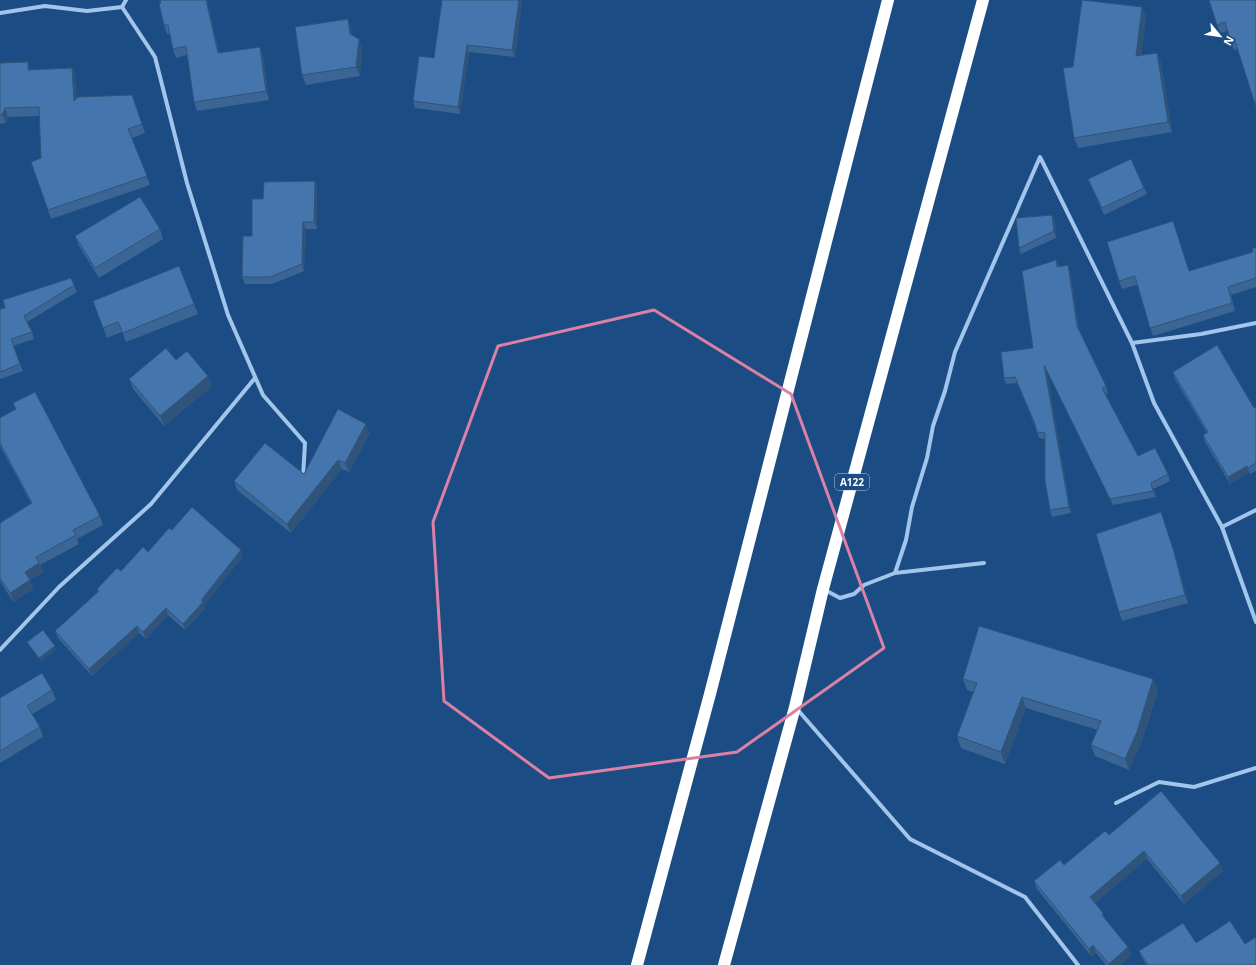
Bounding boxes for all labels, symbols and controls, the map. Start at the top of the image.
north arrow [1200,16,1240,56]
text: N [1220,34,1238,49]
road number: A122 [835,474,869,490]

